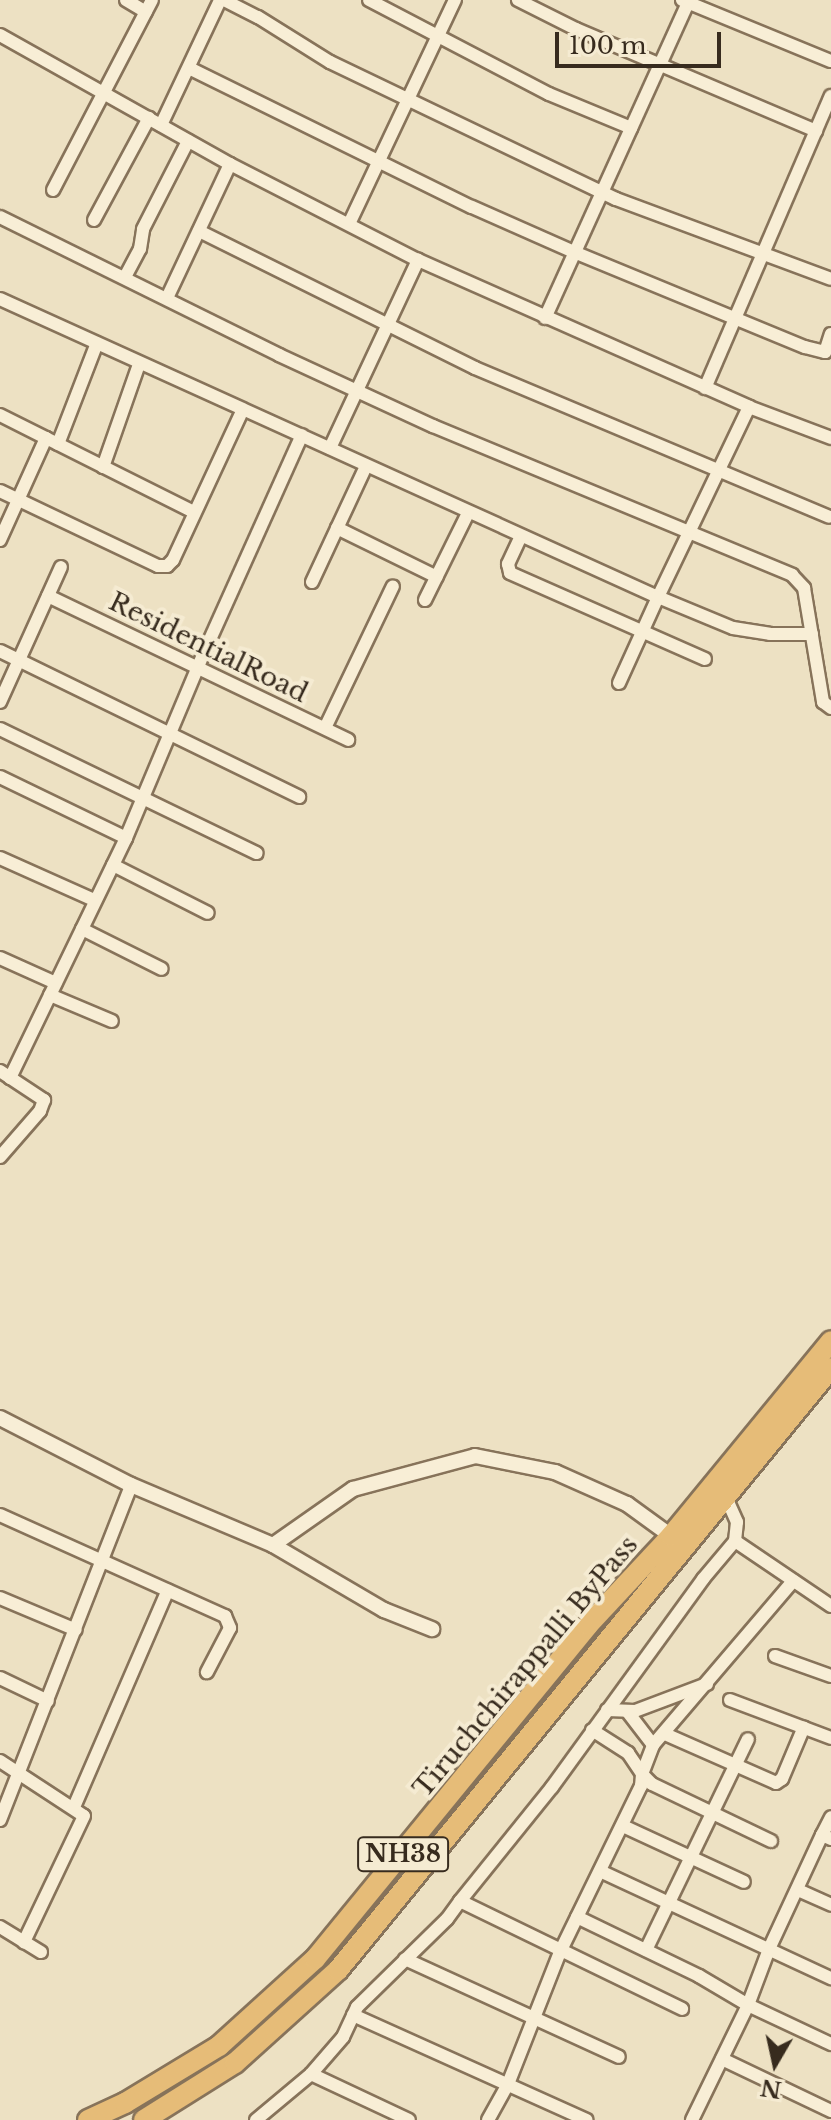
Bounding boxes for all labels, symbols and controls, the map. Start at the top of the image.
scale bar [559,16,725,66]
text: 100 m [569,31,647,60]
street label: ResidentialRoad [104,586,312,710]
street label: Tiruchchirappalli ByPass [407,1530,645,1804]
road number: NH38 [357,1834,449,1874]
north arrow [735,2024,815,2104]
text: N [759,2073,783,2103]

